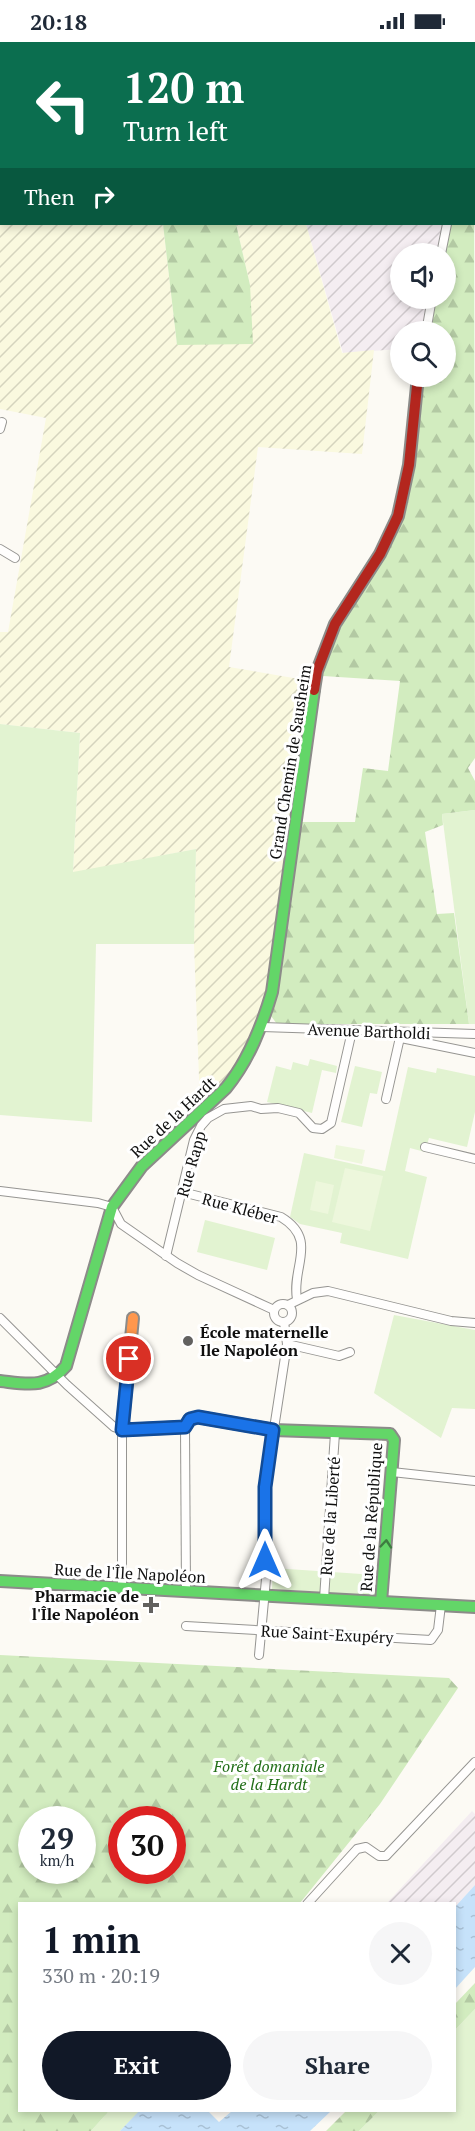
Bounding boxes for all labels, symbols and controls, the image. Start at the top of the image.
text: 20:18 [30,7,87,36]
text: 120 m [123,59,244,115]
icon: left [24,66,102,144]
text: Turn left [123,113,228,149]
icon: right [87,180,120,213]
text: Then [24,182,75,211]
map controls [390,243,456,387]
button: sound [390,243,456,309]
button: search [390,321,456,387]
street label: Grand Chemin de Sausheim [264,663,316,861]
street label: Avenue Bartholdi [307,1018,431,1044]
street label: Rue de la Hardt [125,1072,221,1162]
street label: Rue Rapp [171,1128,211,1200]
street label: Rue Kléber [200,1187,281,1229]
place label: École maternelle Ile Napoléon [200,1321,329,1361]
pin [103,1333,154,1384]
marker: École maternelle Ile Napoléon [181,1334,195,1348]
icon: arrive [112,1342,145,1375]
street label: Rue de la République [355,1442,387,1592]
street label: Rue de la Liberté [315,1456,345,1576]
position arrow [233,1528,297,1592]
one-way arrow [379,1540,392,1549]
street label: Rue de l'Île Napoléon [54,1558,207,1588]
place label: Pharmacie de l'Île Napoléon [32,1585,140,1625]
marker: Pharmacie de l'Île Napoléon [144,1598,158,1612]
street label: Rue Saint-Exupéry [260,1620,395,1649]
park label: Forêt domaniale de la Hardt [213,1755,325,1795]
speed limit sign: 30 [108,1806,186,1884]
text: 29 [40,1818,74,1858]
text: km/h [40,1850,74,1870]
text: 1 min [42,1916,140,1963]
button: close [369,1922,432,1985]
text: 330 m · 20:19 [42,1962,160,1989]
button: Exit [42,2031,231,2100]
button: Share [243,2031,432,2100]

